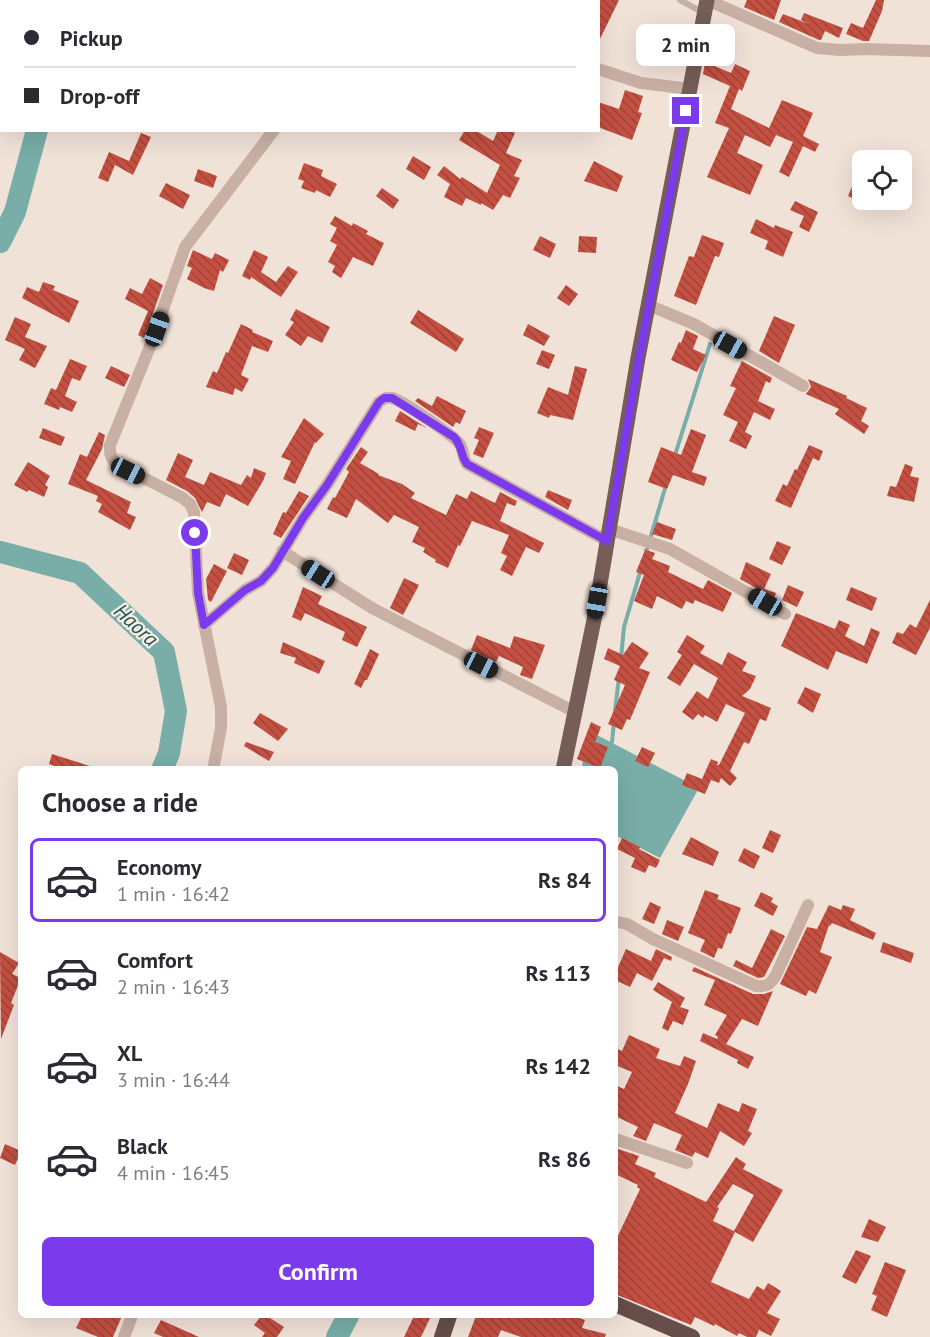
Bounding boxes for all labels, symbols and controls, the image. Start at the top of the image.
text: Pickup [60,24,123,52]
callout: 2 min [636,24,736,66]
text: 2 min [661,32,710,58]
text: Drop-off [60,82,139,110]
route end [672,97,699,124]
map controls [852,150,912,210]
button: locate [852,150,912,210]
car [142,309,172,349]
car [710,328,750,362]
car [108,455,148,487]
route start [181,519,208,546]
car [298,557,338,591]
car [585,582,609,620]
car [745,585,785,619]
water label: Haora [108,597,165,652]
car [461,649,501,681]
text: Choose a ride [42,785,198,819]
icon: car [45,853,99,907]
text: Economy [117,853,201,881]
text: Rs 84 [538,866,591,894]
text: 1 min · 16:42 [117,881,230,907]
icon: car [45,946,99,1000]
text: Comfort [117,946,193,974]
text: Rs 113 [525,959,591,987]
text: 2 min · 16:43 [117,974,230,1000]
icon: car [45,1039,99,1093]
text: XL [117,1039,142,1067]
text: Rs 142 [525,1052,591,1080]
text: 3 min · 16:44 [117,1067,230,1093]
icon: car [45,1132,99,1186]
text: Black [117,1132,168,1160]
text: Rs 86 [538,1145,591,1173]
text: 4 min · 16:45 [117,1160,230,1186]
button: Confirm [42,1237,594,1306]

